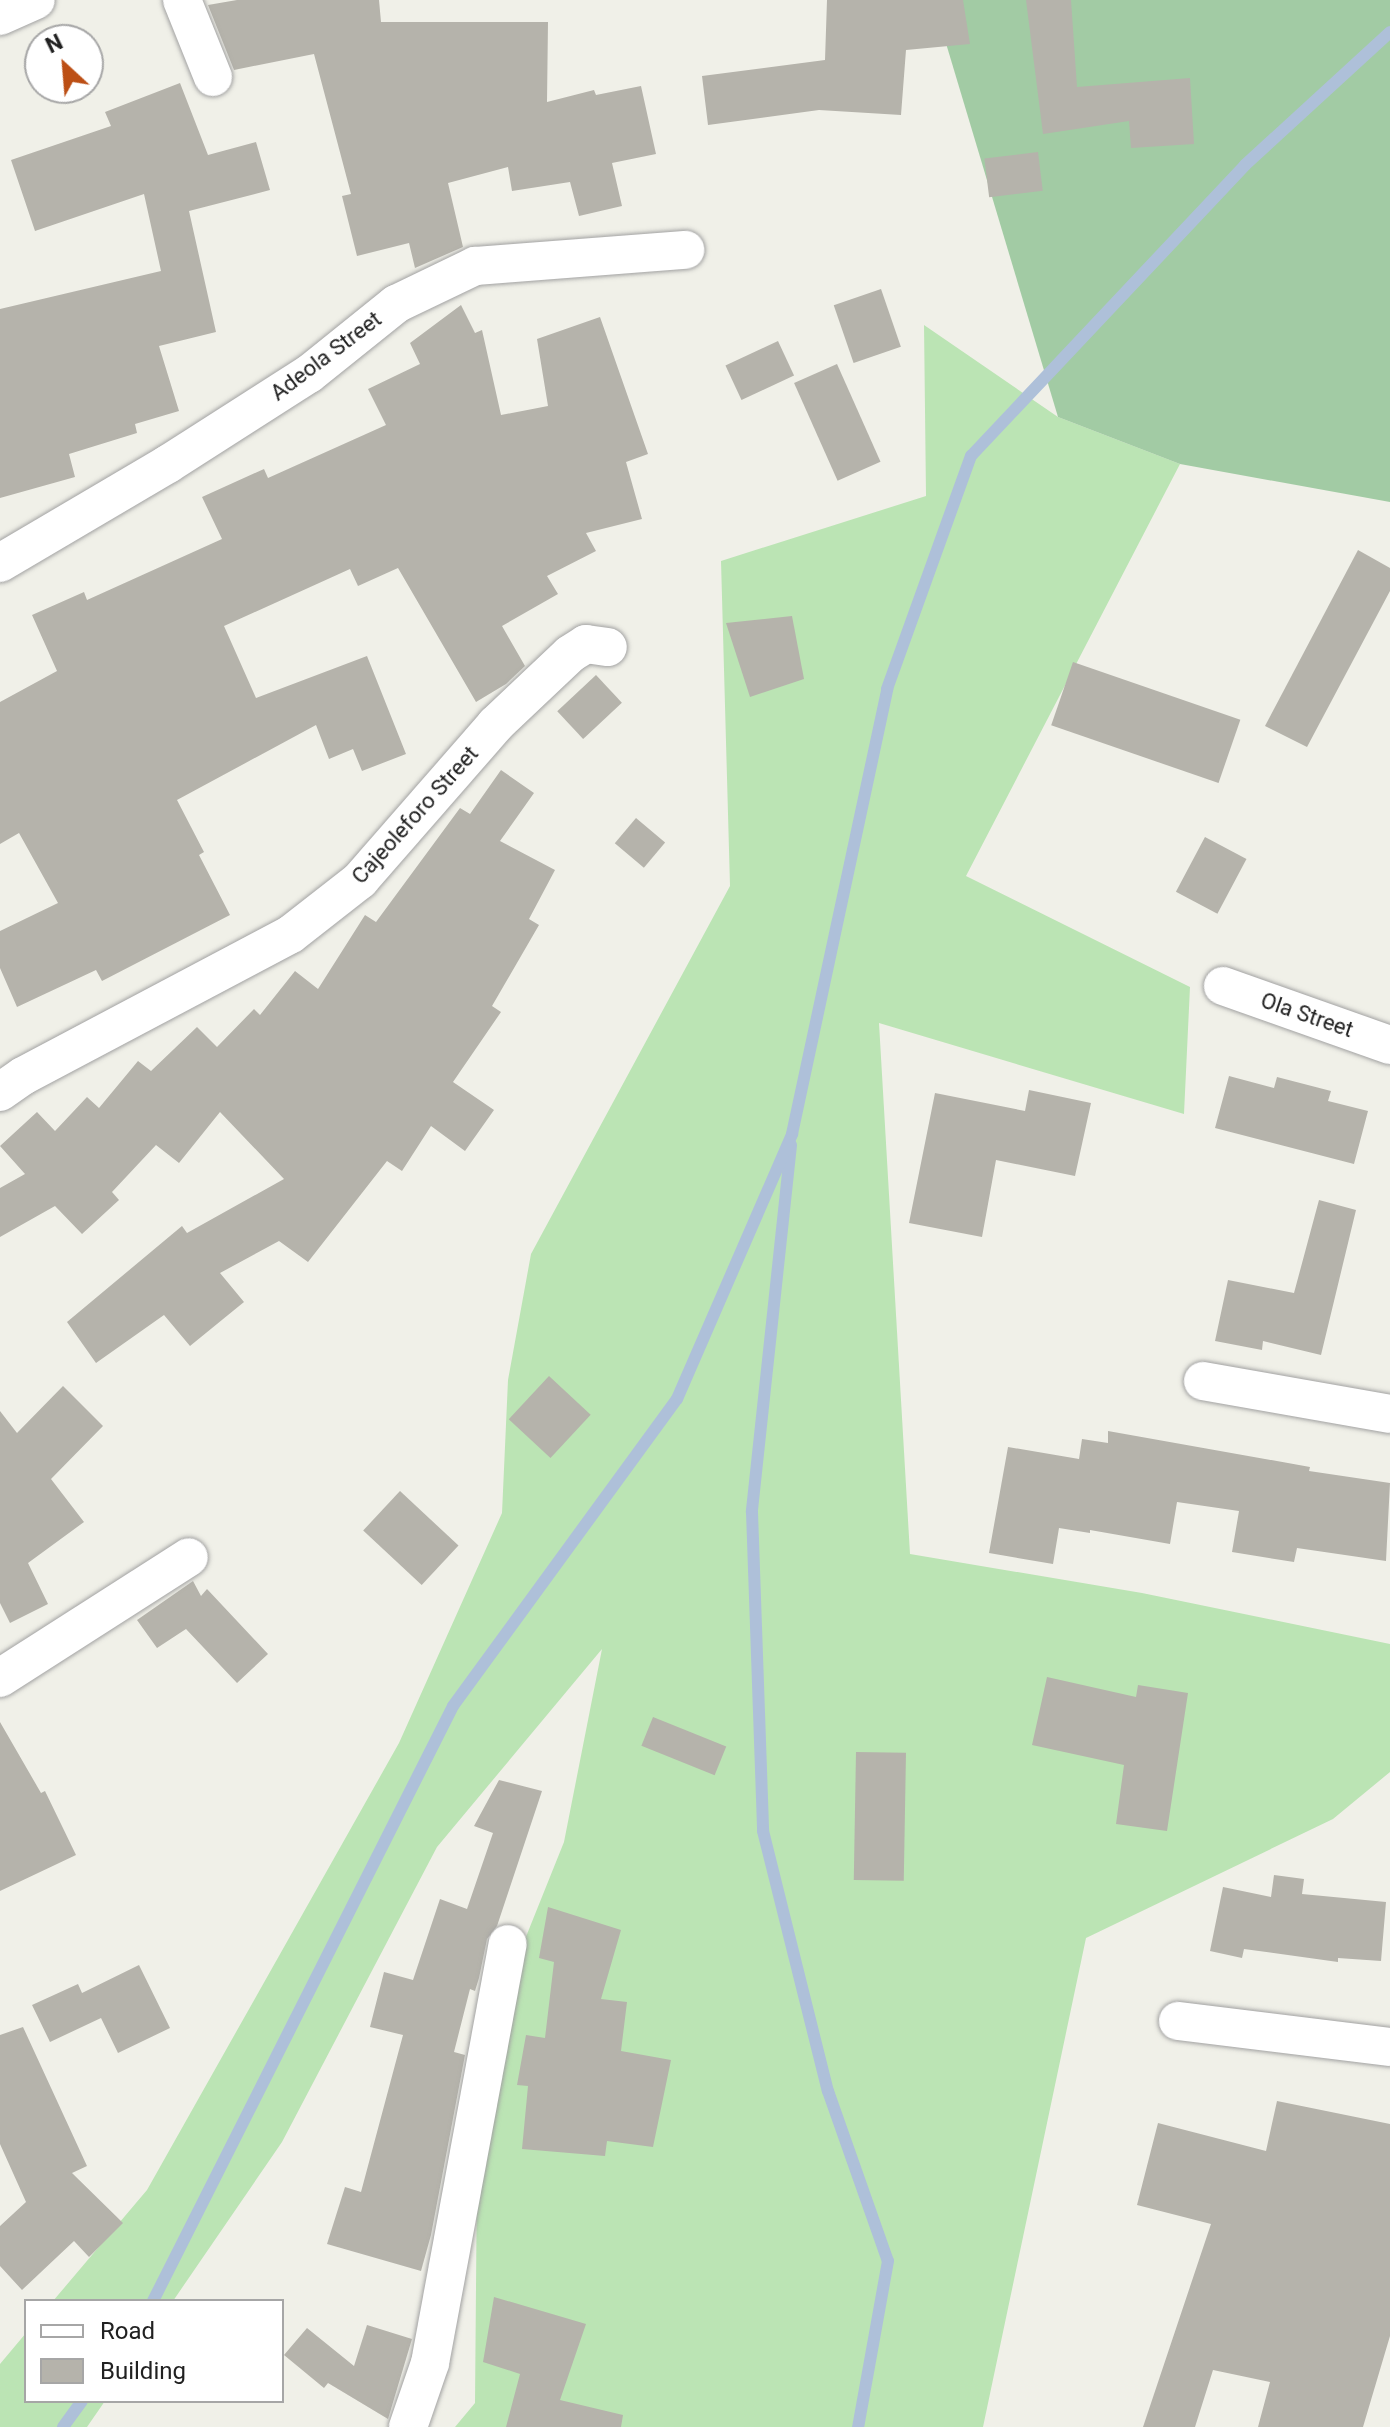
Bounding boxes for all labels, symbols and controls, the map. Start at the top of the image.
north arrow [24,24,104,104]
text: N [42,29,67,58]
street label: Adeola Street [265,306,387,406]
street label: Cajeoleforo Street [346,741,484,889]
street label: Ola Street [1257,987,1357,1043]
legend [24,2299,284,2403]
text: Road [100,2317,155,2345]
text: Building [100,2357,186,2385]

